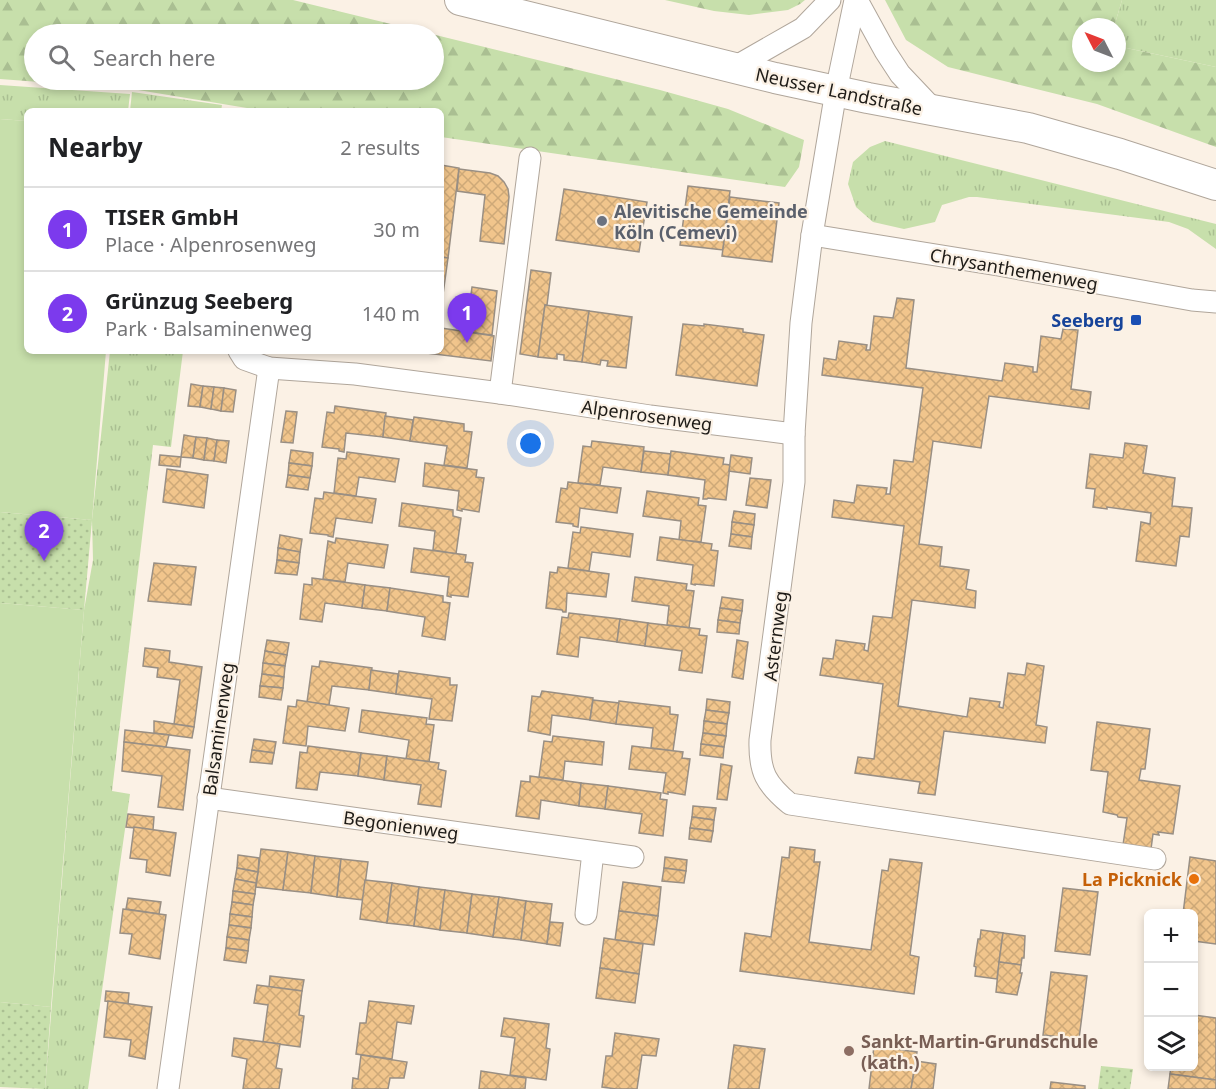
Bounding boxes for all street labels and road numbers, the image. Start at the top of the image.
street label: Neusser Landstraße [753,62,925,120]
street label: Chrysanthemenweg [928,242,1100,296]
street label: Alpenrosenweg [580,394,714,436]
street label: Asternweg [758,590,792,682]
street label: Balsaminenweg [197,661,239,797]
street label: Begonienweg [342,805,460,845]

